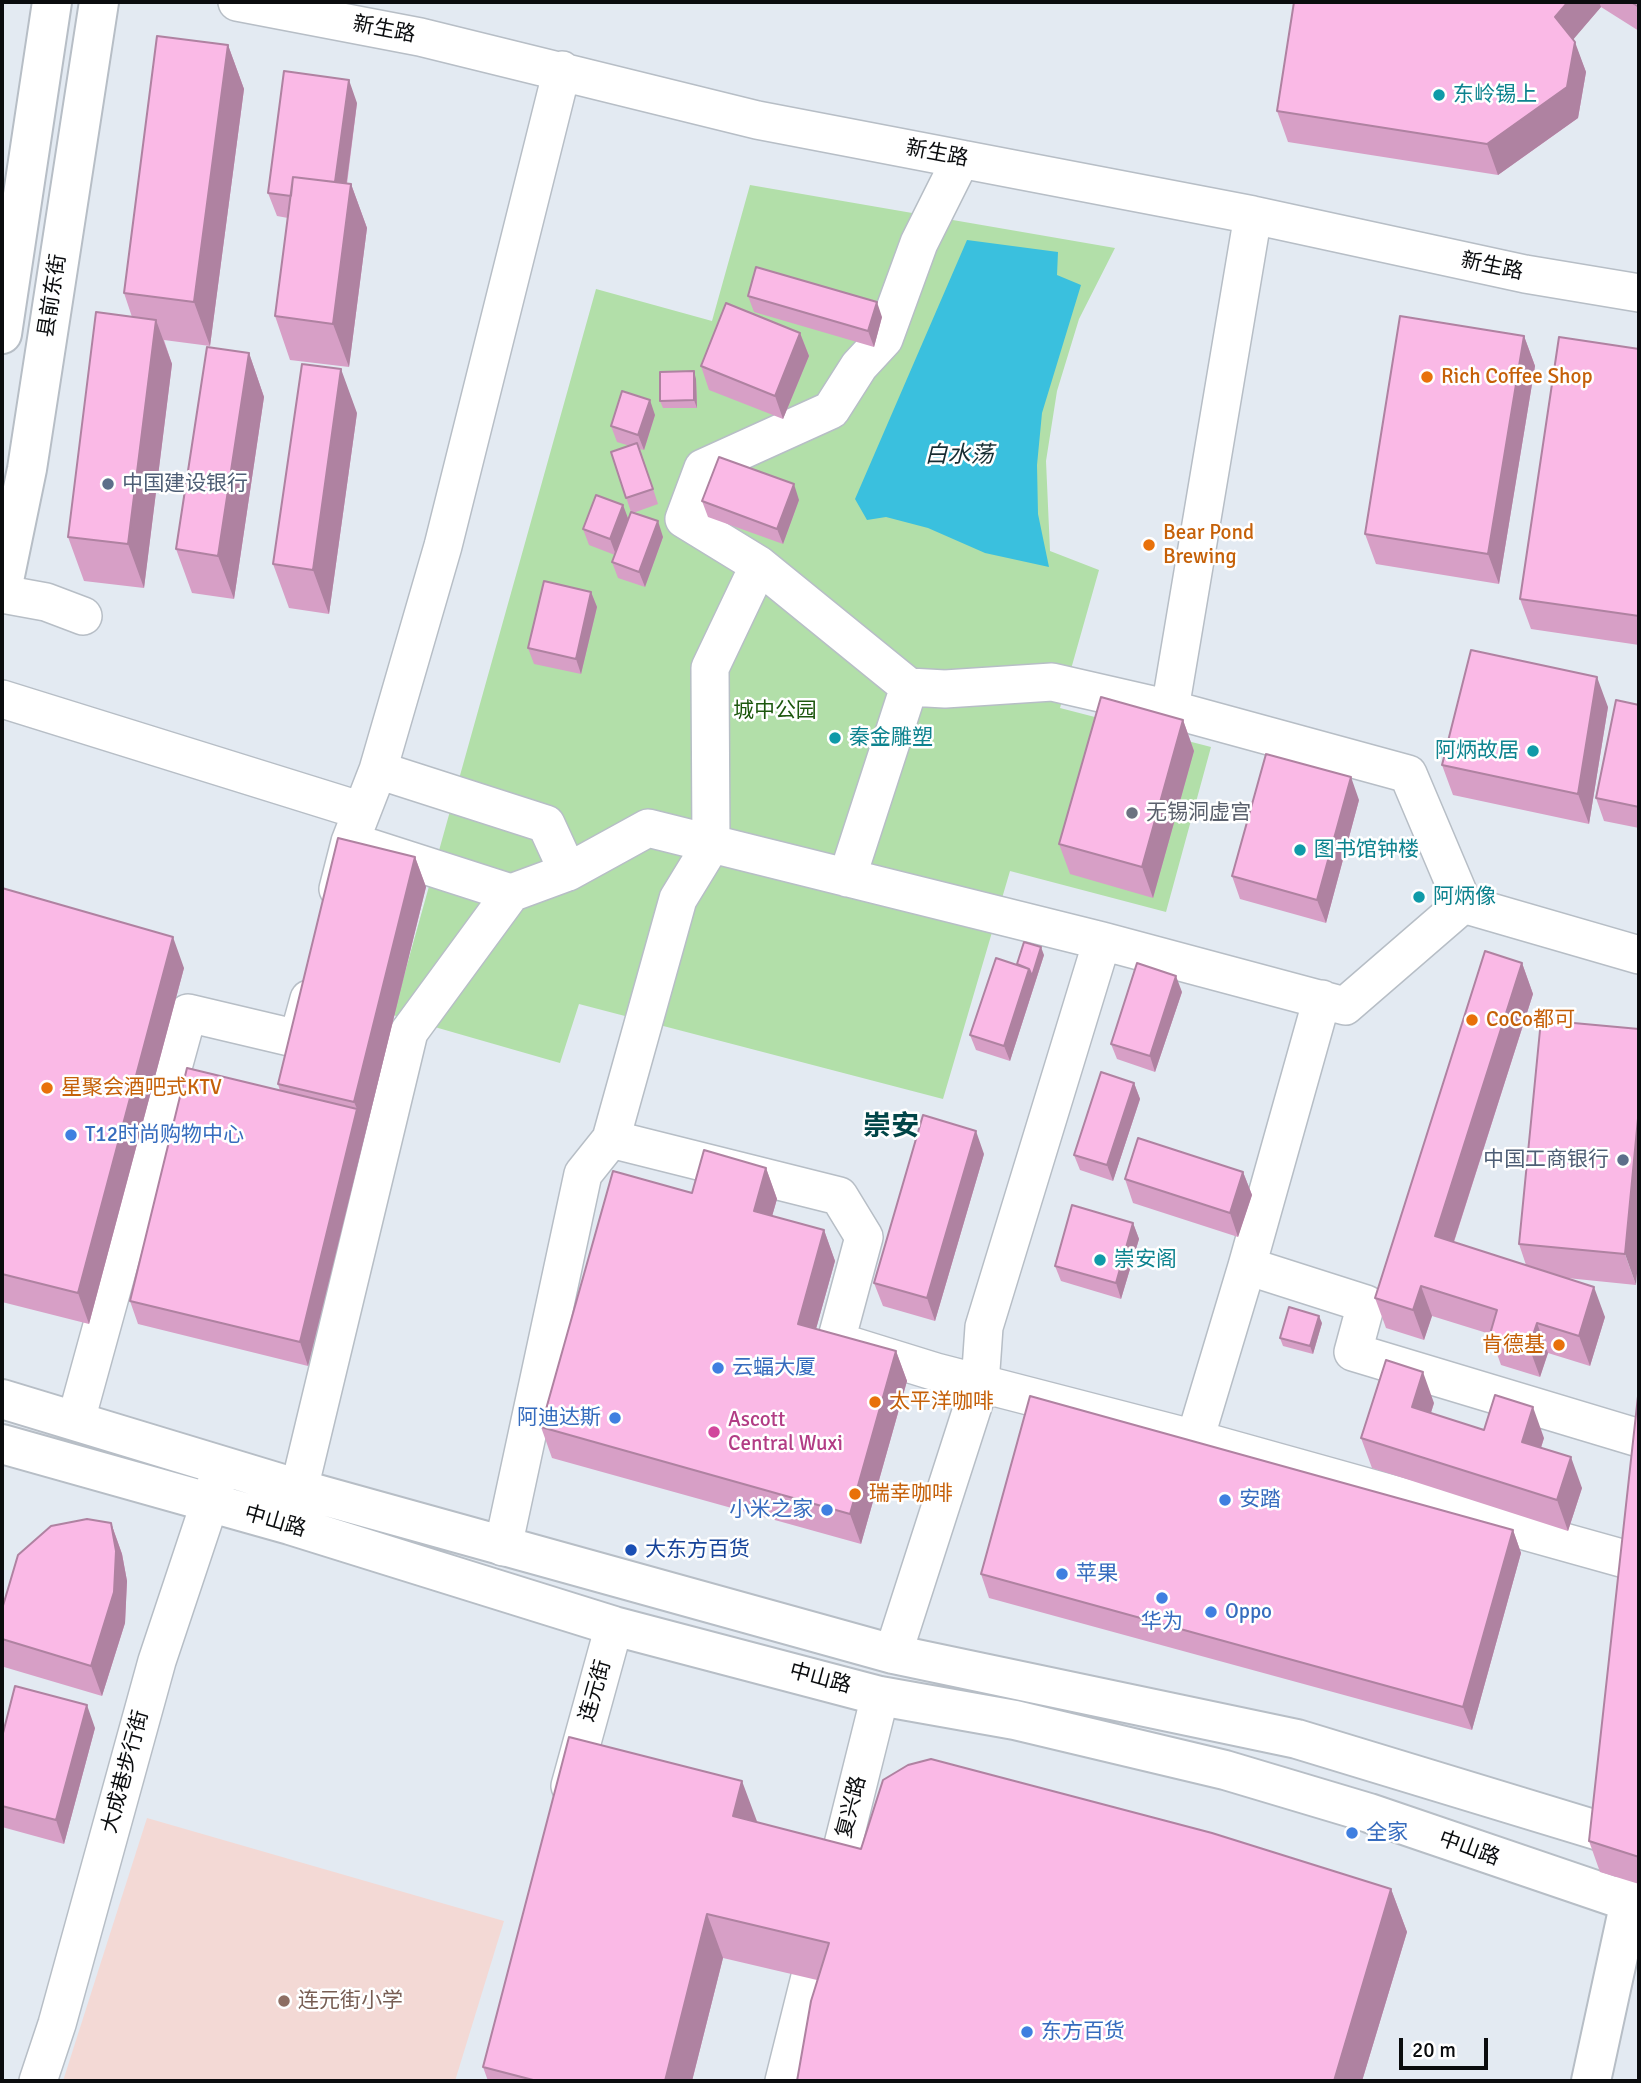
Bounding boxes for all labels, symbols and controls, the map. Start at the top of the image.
street label: 新生路 [351,12,417,48]
place label: 东岭锡上 [1453,82,1537,108]
marker: 东岭锡上 [1431,87,1447,103]
street label: 新生路 [904,136,970,172]
street label: 新生路 [1459,248,1525,286]
street label: 县前东街 [34,253,72,339]
place label: Rich Coffee Shop [1441,364,1593,390]
marker: Rich Coffee Shop [1419,369,1435,385]
water label: 白水荡 [925,442,993,470]
place label: 中国建设银行 [122,471,248,497]
marker: 中国建设银行 [100,476,116,492]
place label: Bear Pond Brewing [1163,520,1254,570]
marker: Bear Pond Brewing [1141,537,1157,553]
park label: 城中公园 [733,698,817,724]
place label: 秦金雕塑 [849,725,933,751]
marker: 秦金雕塑 [827,730,843,746]
place label: 阿炳故居 [1435,738,1519,764]
marker: 阿炳故居 [1525,743,1541,759]
place label: 无锡洞虚宫 [1146,800,1251,826]
marker: 无锡洞虚宫 [1124,805,1140,821]
place label: 图书馆钟楼 [1314,837,1419,863]
marker: 图书馆钟楼 [1292,842,1308,858]
place label: 阿炳像 [1433,884,1496,910]
marker: 阿炳像 [1411,889,1427,905]
place label: CoCo都可 [1486,1007,1575,1033]
marker: CoCo都可 [1464,1012,1480,1028]
place label: 星聚会酒吧式KTV [61,1075,222,1101]
marker: 星聚会酒吧式KTV [39,1080,55,1096]
district label: 崇安 [863,1111,919,1145]
place label: T12时尚购物中心 [85,1122,244,1148]
marker: T12时尚购物中心 [63,1127,79,1143]
place label: 中国工商银行 [1483,1147,1609,1173]
marker: 中国工商银行 [1615,1152,1631,1168]
place label: 崇安阁 [1114,1247,1177,1273]
marker: 崇安阁 [1092,1252,1108,1268]
place label: 肯德基 [1482,1332,1545,1358]
marker: 肯德基 [1551,1337,1567,1353]
place label: 云蝠大厦 [732,1355,816,1381]
marker: 云蝠大厦 [710,1360,726,1376]
place label: 太平洋咖啡 [889,1389,994,1415]
marker: 太平洋咖啡 [867,1394,883,1410]
place label: 阿迪达斯 [517,1405,601,1431]
place label: Ascott Central Wuxi [728,1407,843,1457]
marker: 阿迪达斯 [607,1410,623,1426]
marker: Ascott Central Wuxi [706,1424,722,1440]
place label: 瑞幸咖啡 [869,1481,953,1507]
marker: 瑞幸咖啡 [847,1486,863,1502]
place label: 安踏 [1239,1487,1281,1513]
marker: 安踏 [1217,1492,1233,1508]
place label: 小米之家 [729,1497,813,1523]
street label: 中山路 [241,1501,309,1543]
marker: 小米之家 [819,1502,835,1518]
place label: 大东方百货 [645,1537,750,1563]
marker: 大东方百货 [623,1542,639,1558]
place label: 苹果 [1076,1561,1118,1587]
marker: 苹果 [1054,1566,1070,1582]
marker: 华为 [1154,1590,1170,1606]
place label: Oppo [1225,1599,1272,1625]
marker: Oppo [1203,1604,1219,1620]
place label: 华为 [1141,1609,1183,1635]
street label: 连元街 [575,1657,617,1725]
street label: 中山路 [786,1659,854,1699]
street label: 大成巷步行街 [98,1708,154,1836]
street label: 复兴路 [832,1773,872,1841]
place label: 全家 [1366,1820,1408,1846]
marker: 全家 [1344,1825,1360,1841]
street label: 中山路 [1435,1826,1503,1872]
place label: 连元街小学 [298,1988,403,2014]
marker: 连元街小学 [276,1993,292,2009]
place label: 东方百货 [1041,2019,1125,2045]
marker: 东方百货 [1019,2024,1035,2040]
scale bar [1403,2024,1492,2068]
text: 20 m [1412,2037,1456,2063]

